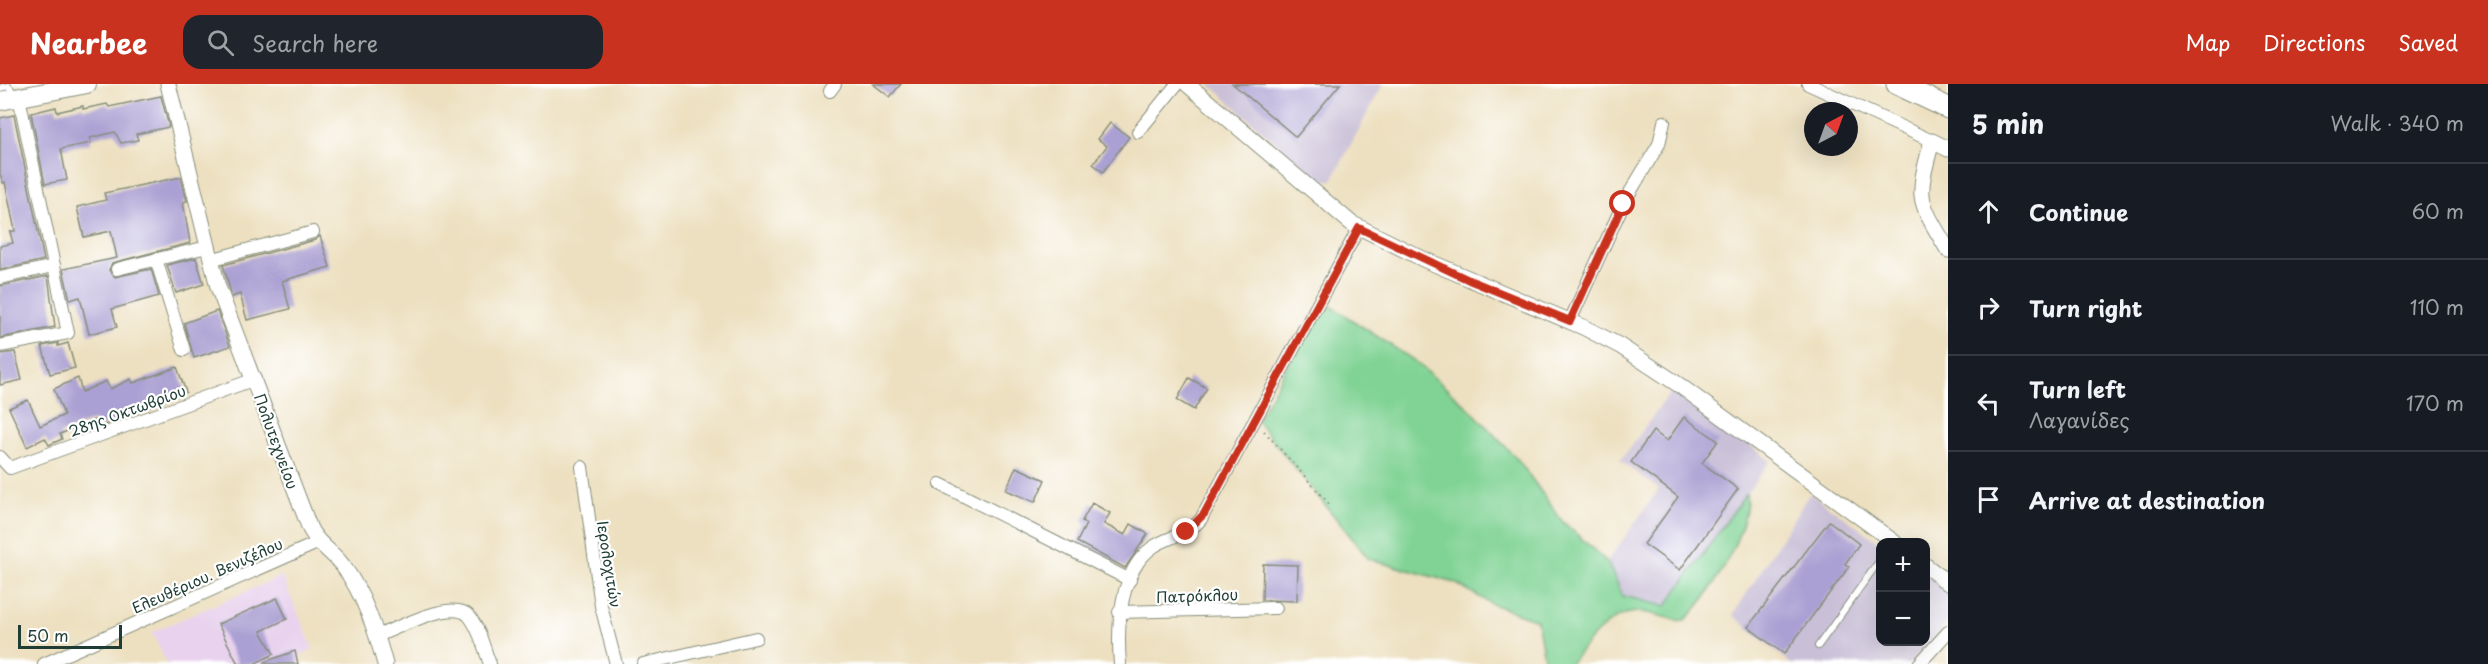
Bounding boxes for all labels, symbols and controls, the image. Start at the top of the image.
search box [183,15,603,69]
text: Nearbee [30,21,147,64]
icon: search [204,26,237,59]
text: Search here [252,26,378,59]
text: Map [2185,26,2230,58]
text: Directions [2263,26,2365,58]
text: Saved [2398,26,2458,58]
north arrow [1804,102,1858,156]
text: 5 min [1972,104,2044,143]
text: Walk · 340 m [2331,108,2464,138]
route start [1609,190,1635,216]
icon: ahead [1972,195,2005,228]
text: Continue [2029,195,2128,228]
text: 60 m [2412,196,2464,226]
icon: right [1972,291,2005,324]
text: Turn right [2029,291,2142,324]
text: 110 m [2410,292,2464,322]
text: Turn left [2029,372,2126,405]
street label: 28ης Οκτωβρίου [65,378,189,442]
icon: left [1972,387,2005,420]
text: 170 m [2406,388,2464,418]
street label: Πολυτεχνείου [249,390,305,492]
text: Λαγανίδες [2029,405,2130,435]
icon: arrive [1972,483,2005,516]
text: Arrive at destination [2029,483,2265,516]
route end [1172,518,1198,544]
street label: Ιερολοχιτών [592,519,628,609]
street label: Ελευθέριου. Βενιζέλου [128,531,286,619]
map controls [1876,538,1930,646]
button: + [1876,538,1930,592]
street label: Πατρόκλου [1156,582,1238,608]
button: − [1876,592,1930,646]
scale bar [18,622,122,650]
text: 50 m [27,623,68,647]

